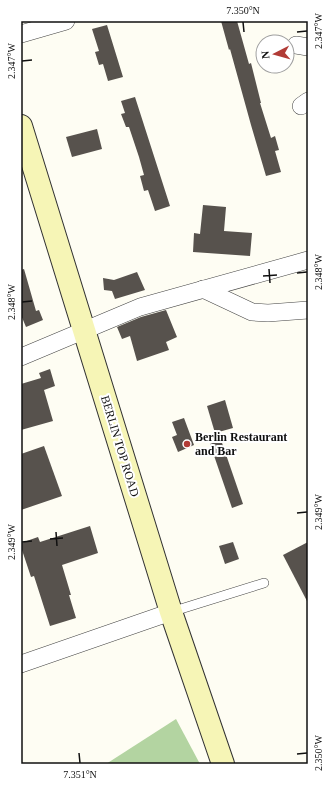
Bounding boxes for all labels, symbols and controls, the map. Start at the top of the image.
text: 7.350°N [226,5,260,16]
text: 2.347°W [313,12,324,49]
north arrow [255,34,295,74]
text: 2.347°W [6,42,17,79]
text: N [259,50,271,60]
text: 2.348°W [313,253,324,290]
text: 2.348°W [6,283,17,320]
street label: BERLIN TOP ROAD [98,394,142,499]
place label: Berlin Restaurant and Bar [195,430,287,458]
marker: Berlin Restaurant and Bar [182,439,192,449]
text: 2.349°W [313,493,324,530]
text: 2.349°W [6,523,17,560]
text: 2.350°W [313,734,324,771]
text: 7.351°N [63,769,97,780]

